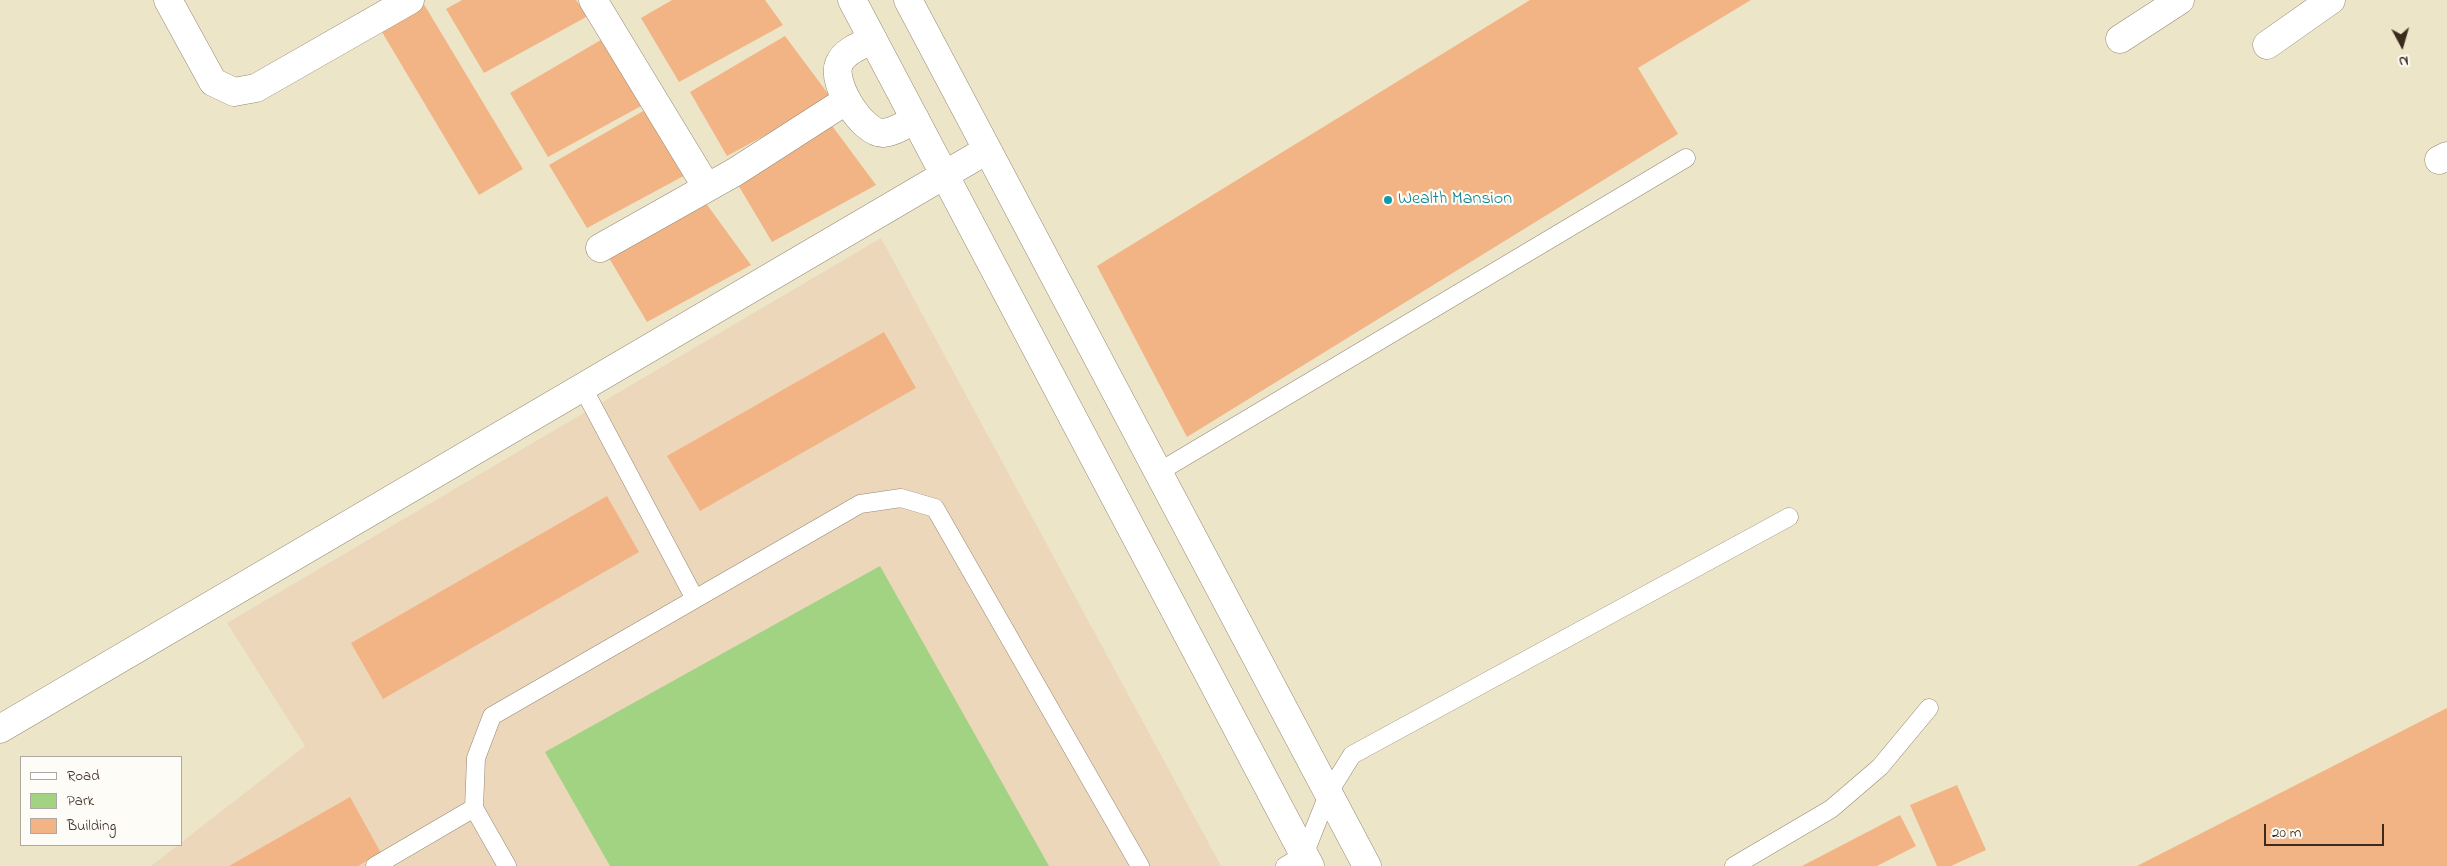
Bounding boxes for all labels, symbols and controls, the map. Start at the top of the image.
north arrow [2377,20,2427,70]
text: N [2398,49,2409,71]
place label: Wealth Mansion [1398,189,1512,211]
marker: Wealth Mansion [1382,194,1394,206]
legend [20,756,182,846]
text: Road [67,765,100,787]
text: Park [67,790,94,812]
scale bar [2267,814,2387,846]
text: Building [67,815,116,837]
text: 20 m [2272,822,2301,844]

